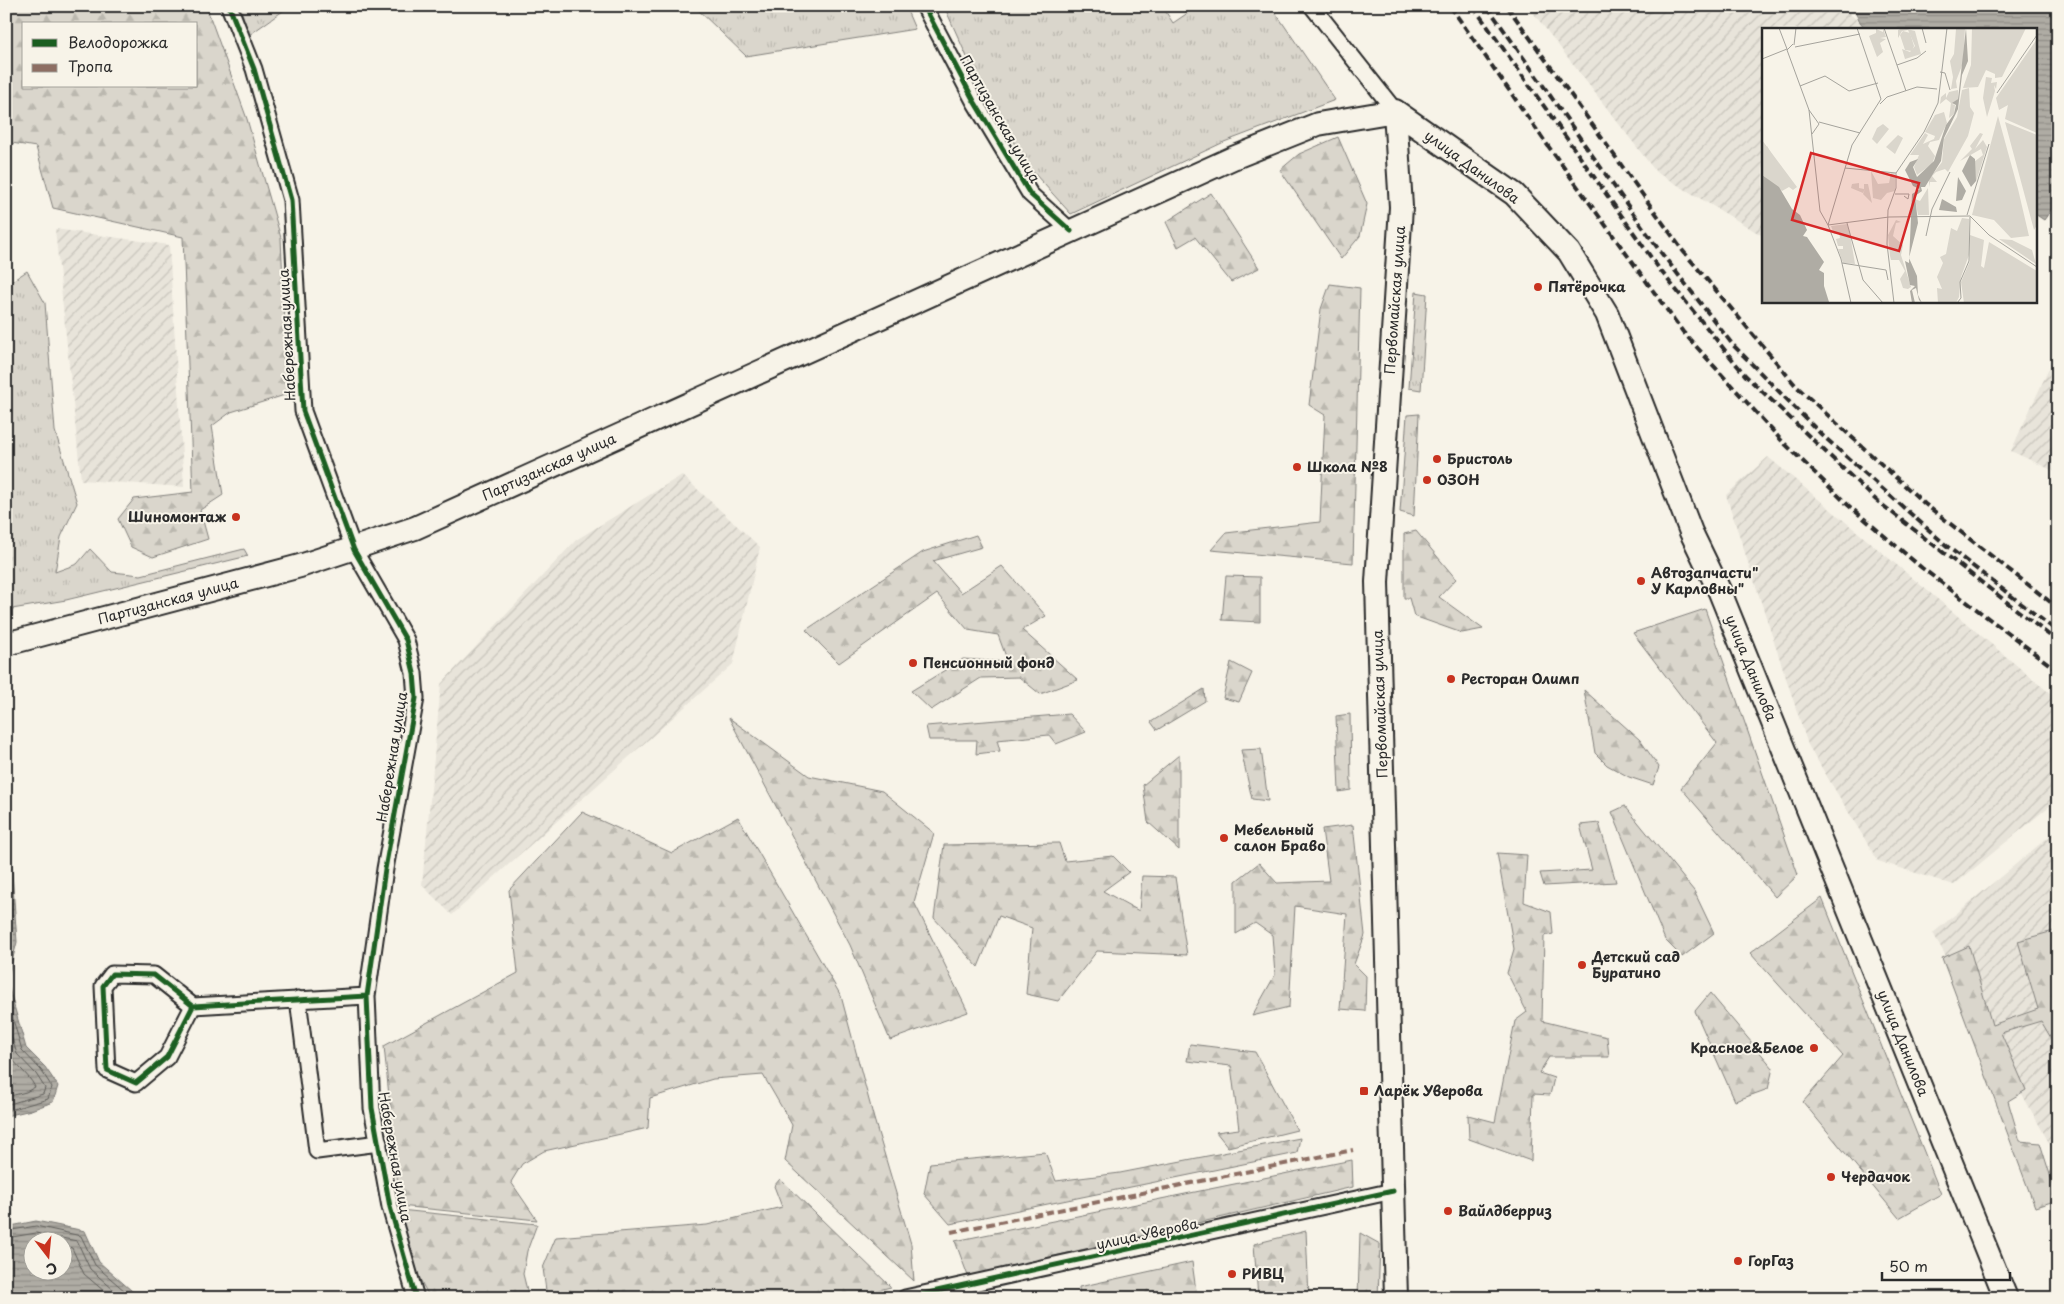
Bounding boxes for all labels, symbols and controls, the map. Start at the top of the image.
legend [22,22,198,88]
inset map [1762,28,2036,302]
text: Велодорожка [68,30,169,53]
street label: Партизанская улица [955,51,1046,187]
text: Тропа [68,54,113,77]
street label: улица Данилова [1420,125,1524,208]
street label: Первомайская улица [1379,225,1410,375]
street label: Набережная улица [273,268,300,401]
place label: Пятёрочка [1548,276,1626,297]
marker: Пятёрочка [1532,281,1544,293]
street label: Партизанская улица [478,427,619,506]
place label: Бристоль [1447,448,1513,469]
marker: Бристоль [1431,453,1443,465]
place label: Школа №8 [1307,456,1388,477]
marker: Школа №8 [1291,461,1303,473]
place label: ОЗОН [1437,469,1480,490]
marker: ОЗОН [1421,474,1433,486]
place label: Шиномонтаж [128,506,227,527]
marker: Шиномонтаж [230,511,242,523]
place label: Автозапчасти" У Карловны" [1651,562,1758,599]
street label: Партизанская улица [95,572,241,629]
marker: Автозапчасти" У Карловны" [1635,575,1647,587]
street label: улица Данилова [1721,611,1782,724]
street label: Первомайская улица [1366,629,1393,779]
place label: Пенсионный фонд [923,652,1055,673]
marker: Пенсионный фонд [907,657,919,669]
place label: Ресторан Олимп [1461,668,1580,689]
marker: Ресторан Олимп [1445,673,1457,685]
street label: Набережная улица [371,690,412,824]
place label: Мебельный салон Браво [1234,819,1325,856]
marker: Мебельный салон Браво [1218,832,1230,844]
place label: Детский сад Буратино [1591,946,1680,983]
marker: Детский сад Буратино [1576,959,1588,971]
street label: улица Данилова [1873,986,1934,1099]
place label: Красное&Белое [1691,1037,1804,1058]
marker: Красное&Белое [1808,1042,1820,1054]
place label: Ларёк Уверова [1374,1080,1484,1101]
marker: Ларёк Уверова [1358,1085,1370,1097]
street label: Набережная улица [374,1090,417,1224]
place label: Чердачок [1841,1166,1910,1187]
marker: Чердачок [1825,1171,1837,1183]
place label: Вайлдберриз [1458,1200,1552,1221]
marker: Вайлдберриз [1442,1205,1454,1217]
street label: улица Уверова [1094,1212,1200,1255]
north arrow [22,1232,72,1282]
scale bar [1882,1249,2009,1281]
place label: ГорГаз [1748,1250,1794,1271]
text: 50 m [1889,1254,1928,1277]
marker: ГорГаз [1732,1255,1744,1267]
text: С [44,1257,60,1281]
place label: РИВЦ [1242,1263,1284,1284]
marker: РИВЦ [1226,1268,1238,1280]

